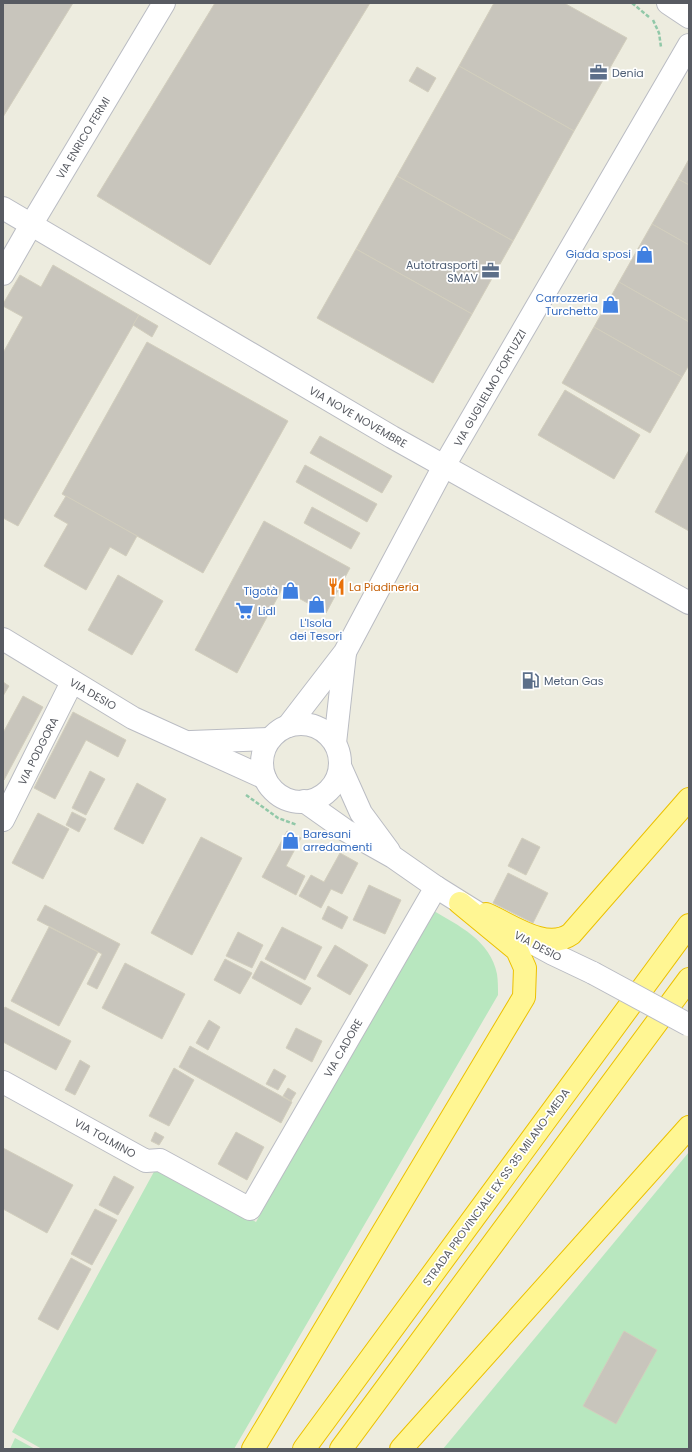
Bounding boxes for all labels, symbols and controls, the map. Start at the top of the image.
office icon: Denia [589,63,609,83]
place label: Denia [612,65,644,81]
street label: VIA ENRICO FERMI [52,94,114,182]
shop icon: Giada sposi [634,244,654,264]
place label: Giada sposi [566,246,631,262]
place label: Autotrasporti SMAV [406,257,479,286]
office icon: Autotrasporti SMAV [481,261,501,281]
place label: Carrozzeria Turchetto [536,290,598,319]
shop icon: Carrozzeria Turchetto [601,294,621,314]
street label: VIA GUGLIELMO FORTUZZI [450,326,530,450]
street label: VIA NOVE NOVEMBRE [306,382,410,452]
restaurant icon: La Piadineria [326,577,346,597]
place label: La Piadineria [349,579,419,595]
shop icon: Tigotà [281,581,301,601]
place label: Tigotà [243,583,278,599]
shop icon: L'Isola dei Tesori [306,595,326,615]
supermarket icon: Lidl [235,601,255,621]
place label: Lidl [258,603,276,619]
place label: L'Isola dei Tesori [290,615,342,644]
fuel station icon: Metan Gas [521,671,541,691]
place label: Metan Gas [544,673,604,689]
street label: VIA DESIO [67,674,120,714]
street label: VIA PODGORA [14,714,62,788]
place label: Baresani arredamenti [303,826,373,855]
shop icon: Baresani arredamenti [280,830,300,850]
street label: VIA DESIO [511,927,565,965]
street label: VIA CADORE [320,1016,366,1080]
street label: STRADA PROVINCIALE EX SS 35 MILANO-MEDA [419,1084,574,1289]
street label: VIA TOLMINO [71,1114,139,1162]

